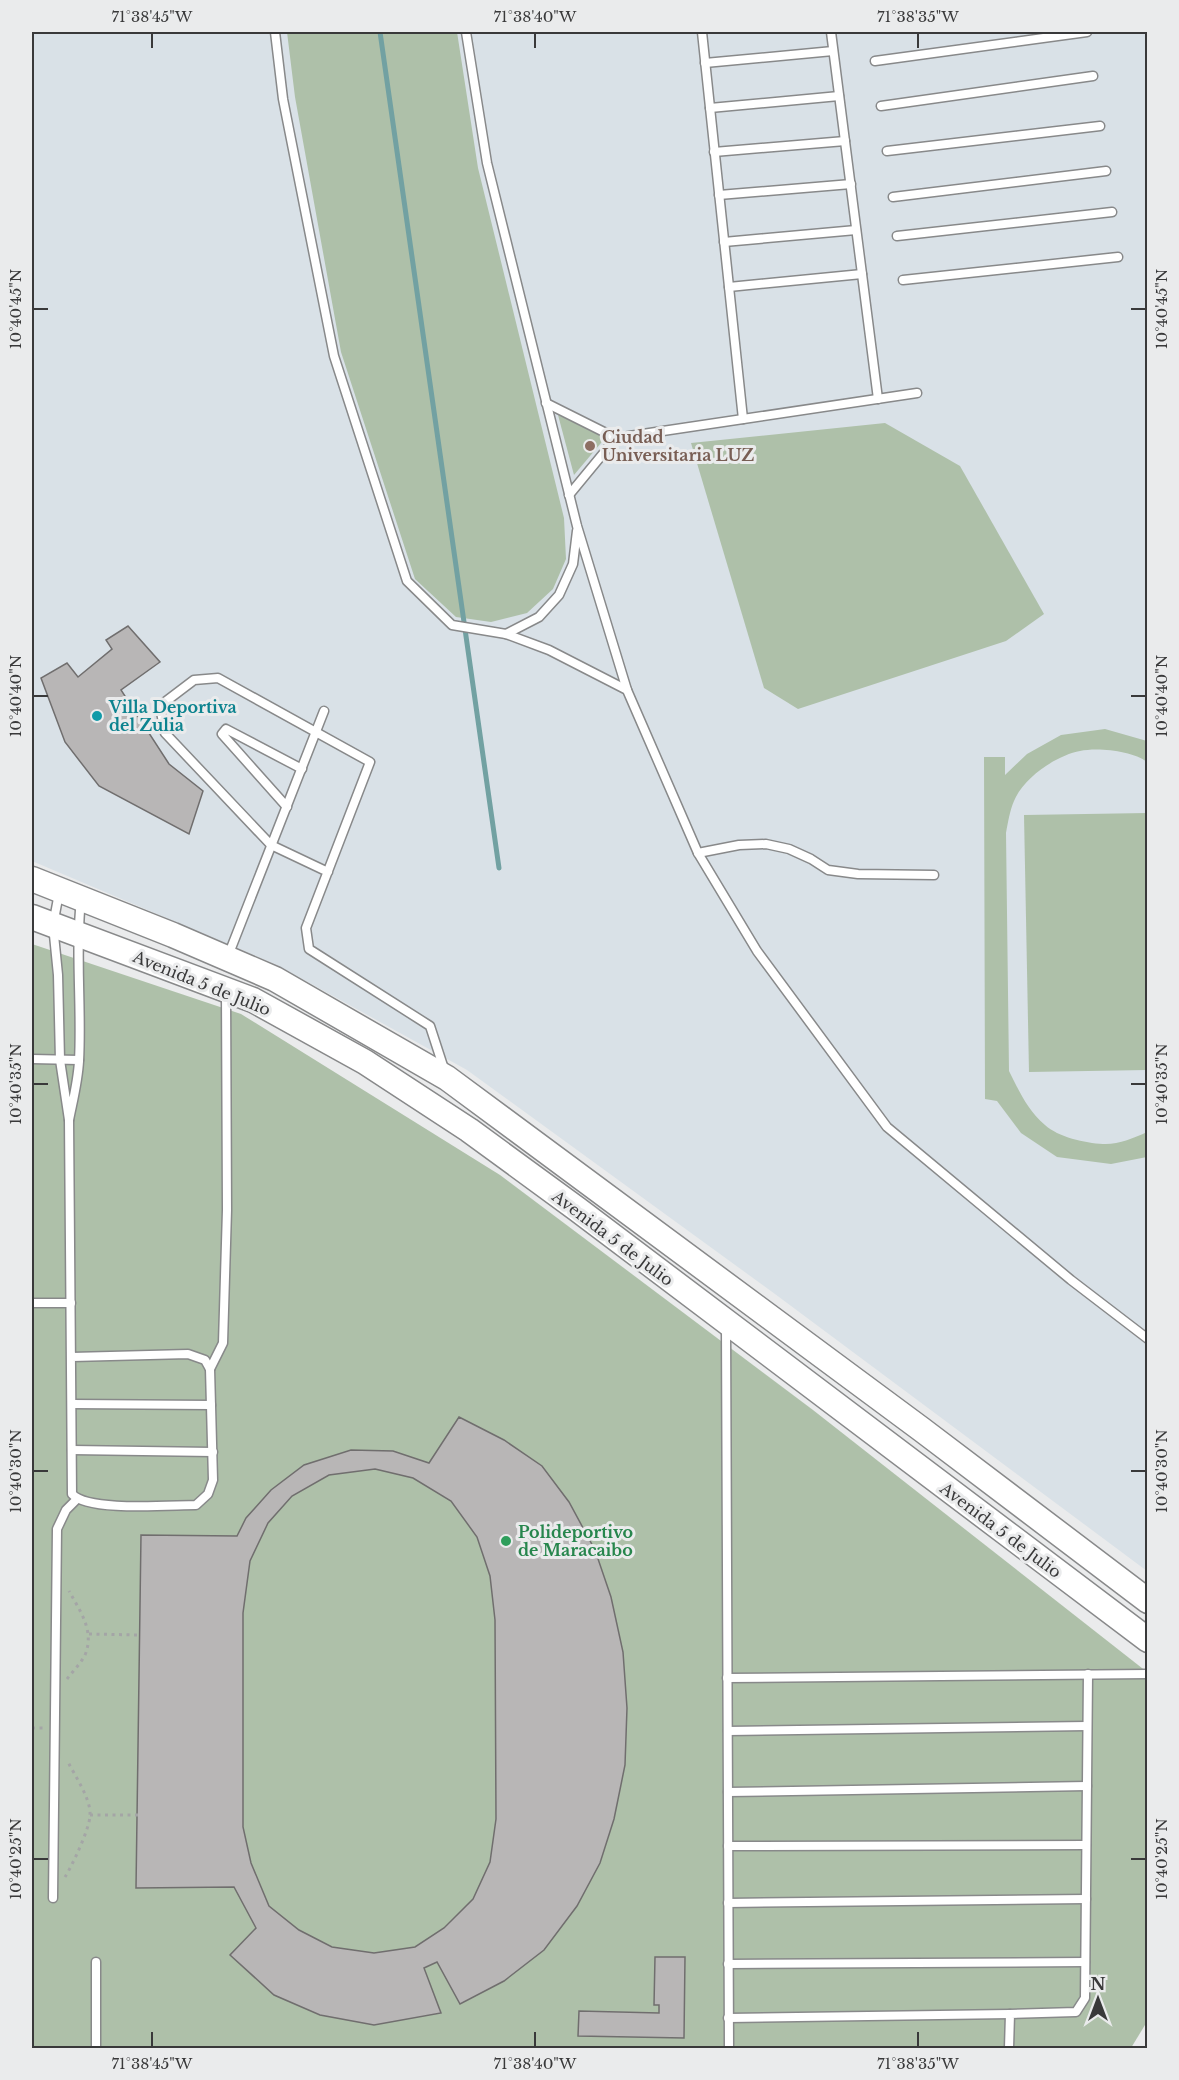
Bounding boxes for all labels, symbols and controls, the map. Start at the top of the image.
text: 71°38'45"W [112,7,193,26]
text: 71°38'40"W [493,7,577,26]
text: 71°38'35"W [877,7,959,26]
text: 10°40'45"N [6,269,25,349]
text: 10°40'45"N [1152,269,1171,349]
place label: Ciudad Universitaria LUZ [602,427,755,465]
marker: Ciudad Universitaria LUZ [583,439,597,453]
text: 10°40'40"N [6,655,25,737]
text: 10°40'40"N [1152,655,1171,737]
place label: Villa Deportiva del Zulia [108,697,237,735]
marker: Villa Deportiva del Zulia [90,709,104,723]
street label: Avenida 5 de Julio [129,946,274,1020]
text: 10°40'35"N [6,1043,25,1125]
text: 10°40'35"N [1152,1043,1171,1125]
street label: Avenida 5 de Julio [548,1185,678,1290]
text: 10°40'30"N [6,1429,25,1513]
text: 10°40'30"N [1152,1429,1171,1513]
street label: Avenida 5 de Julio [936,1477,1066,1582]
place label: Polideportivo de Maracaibo [518,1522,633,1560]
marker: Polideportivo de Maracaibo [499,1534,513,1548]
text: 10°40'25"N [6,1818,25,1900]
text: 10°40'25"N [1152,1818,1171,1900]
north arrow [1068,1969,1128,2029]
text: N [1090,1974,1106,1994]
text: 71°38'45"W [112,2054,193,2073]
text: 71°38'40"W [493,2054,577,2073]
text: 71°38'35"W [877,2054,959,2073]

